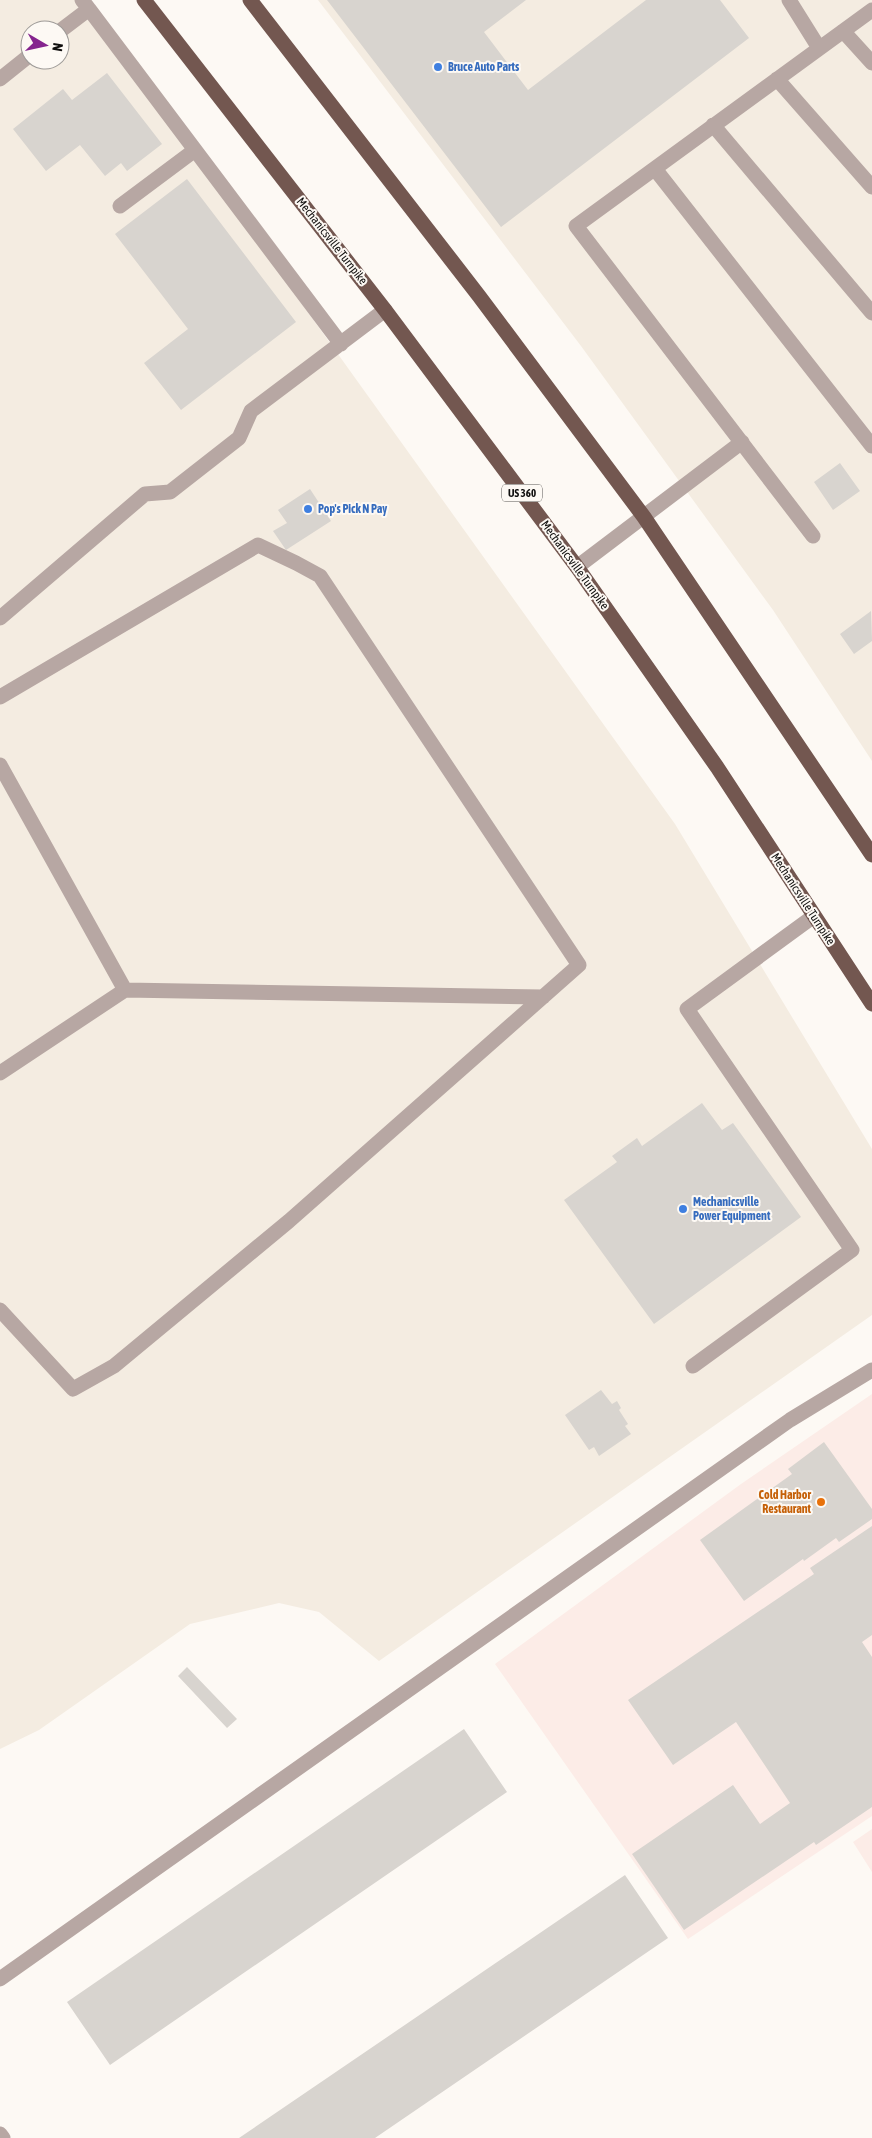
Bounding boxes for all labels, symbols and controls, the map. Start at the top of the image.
north arrow [20,20,70,70]
text: N [49,42,66,52]
place label: Bruce Auto Parts [448,60,520,74]
marker: Bruce Auto Parts [432,61,444,73]
street label: Mechanicsville Turnpike [294,195,370,287]
road number: US 360 [502,484,542,502]
place label: Pop's Pick N Pay [318,502,387,516]
marker: Pop's Pick N Pay [302,503,314,515]
street label: Mechanicsville Turnpike [538,518,612,612]
street label: Mechanicsville Turnpike [768,851,838,947]
place label: Mechanicsville Power Equipment [693,1195,771,1223]
marker: Mechanicsville Power Equipment [677,1203,689,1215]
place label: Cold Harbor Restaurant [759,1488,812,1516]
marker: Cold Harbor Restaurant [815,1496,827,1508]

